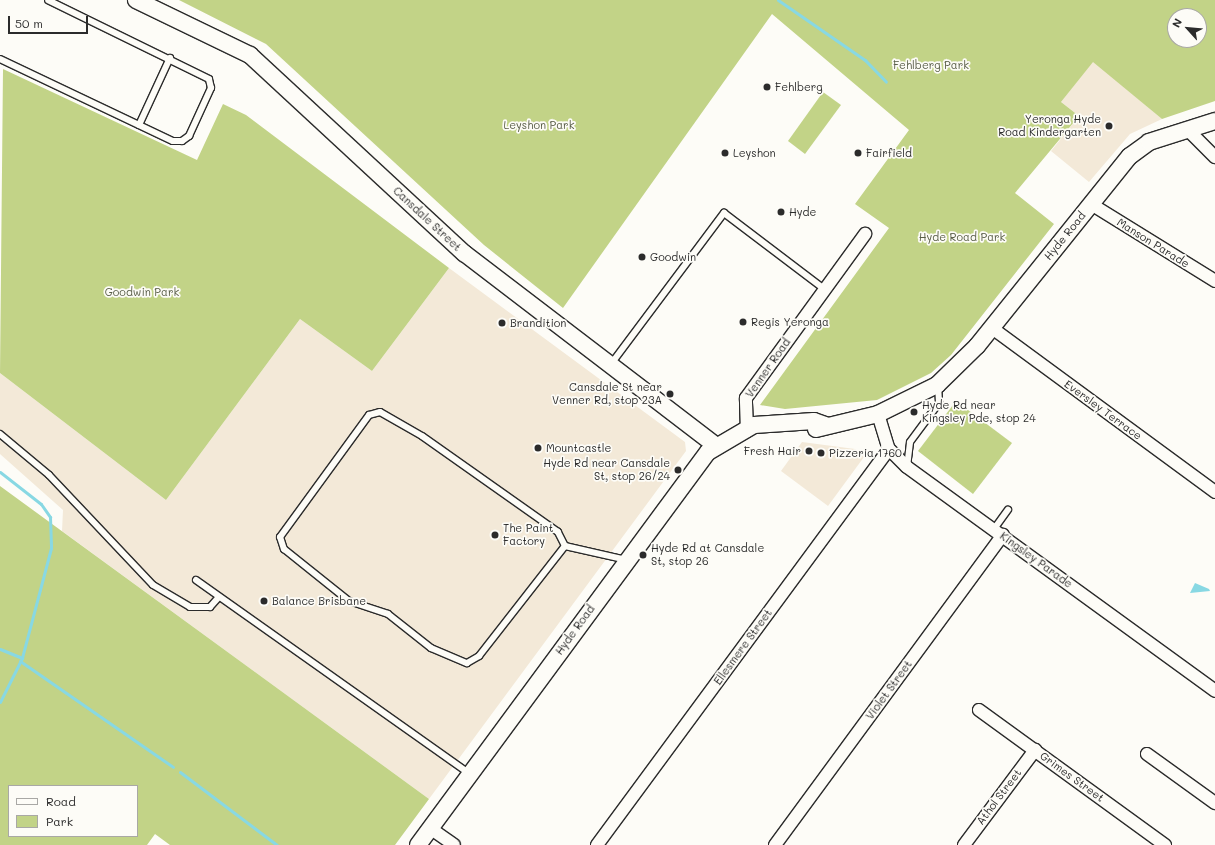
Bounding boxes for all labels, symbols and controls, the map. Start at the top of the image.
scale bar [10,8,90,34]
north arrow [1167,8,1207,48]
text: 50 m [15,15,43,31]
text: N [1168,16,1185,30]
park label: Fehlberg Park [893,58,969,72]
place label: Fehlberg [775,80,823,94]
marker: Fehlberg [762,82,772,92]
place label: Yeronga Hyde Road Kindergarten [998,113,1101,139]
park label: Leyshon Park [504,118,574,132]
marker: Yeronga Hyde Road Kindergarten [1104,121,1114,131]
place label: Leyshon [733,146,776,160]
place label: Fairfield [866,146,912,160]
marker: Leyshon [720,148,730,158]
marker: Fairfield [853,148,863,158]
street label: Cansdale Street [390,184,464,254]
place label: Hyde [789,205,816,219]
marker: Hyde [776,207,786,217]
street label: Hyde Road [1042,209,1088,263]
street label: Manson Parade [1114,215,1192,271]
park label: Hyde Road Park [919,230,1005,244]
place label: Goodwin [650,250,696,264]
marker: Goodwin [637,252,647,262]
park label: Goodwin Park [105,285,179,299]
place label: Regis Yeronga [751,315,829,329]
place label: Brandition [510,316,566,330]
marker: Regis Yeronga [738,317,748,327]
marker: Brandition [497,318,507,328]
street label: Venner Road [743,336,793,400]
street label: Eversley Terrace [1062,377,1144,443]
place label: Cansdale St near Venner Rd, stop 23A [552,381,662,407]
marker: Cansdale St near Venner Rd, stop 23A [665,389,675,399]
place label: Hyde Rd near Kingsley Pde, stop 24 [922,399,1036,425]
marker: Hyde Rd near Kingsley Pde, stop 24 [909,407,919,417]
place label: Mountcastle [546,441,611,455]
marker: Mountcastle [533,443,543,453]
place label: Fresh Hair [744,444,801,458]
marker: Fresh Hair [804,446,814,456]
place label: Pizzeria 1760 [829,446,902,460]
marker: Pizzeria 1760 [816,448,826,458]
place label: Hyde Rd near Cansdale St, stop 26/24 [543,457,670,483]
marker: Hyde Rd near Cansdale St, stop 26/24 [673,465,683,475]
place label: The Paint Factory [503,522,554,548]
street label: Kingsley Parade [997,529,1075,591]
marker: The Paint Factory [490,530,500,540]
place label: Hyde Rd at Cansdale St, stop 26 [651,542,764,568]
marker: Hyde Rd at Cansdale St, stop 26 [638,550,648,560]
place label: Balance Brisbane [272,594,366,608]
marker: Balance Brisbane [259,596,269,606]
street label: Hyde Road [553,603,597,657]
street label: Ellesmere Street [711,607,775,687]
street label: Violet Street [863,658,915,722]
street label: Grimes Street [1037,749,1107,805]
street label: Athol Street [974,766,1024,828]
legend [8,785,138,837]
text: Road [46,793,76,809]
text: Park [46,813,73,829]

